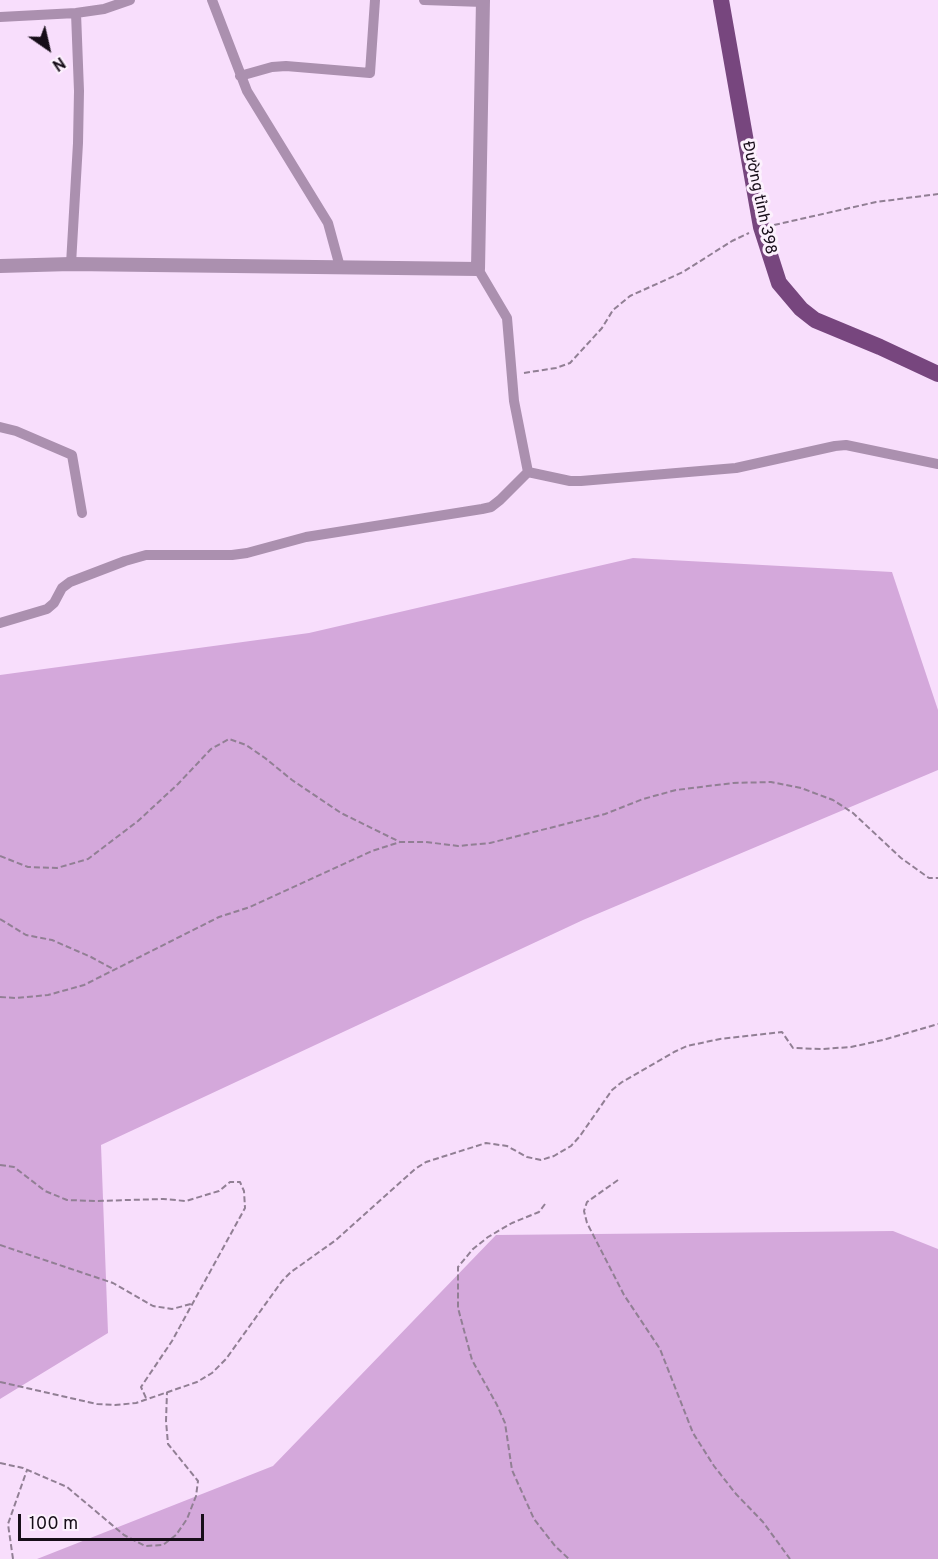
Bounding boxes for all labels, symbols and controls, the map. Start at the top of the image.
north arrow [18,18,78,78]
text: N [48,51,68,74]
street label: Đường tỉnh 398 [737,140,779,256]
scale bar [21,1502,207,1540]
text: 100 m [29,1513,78,1536]

